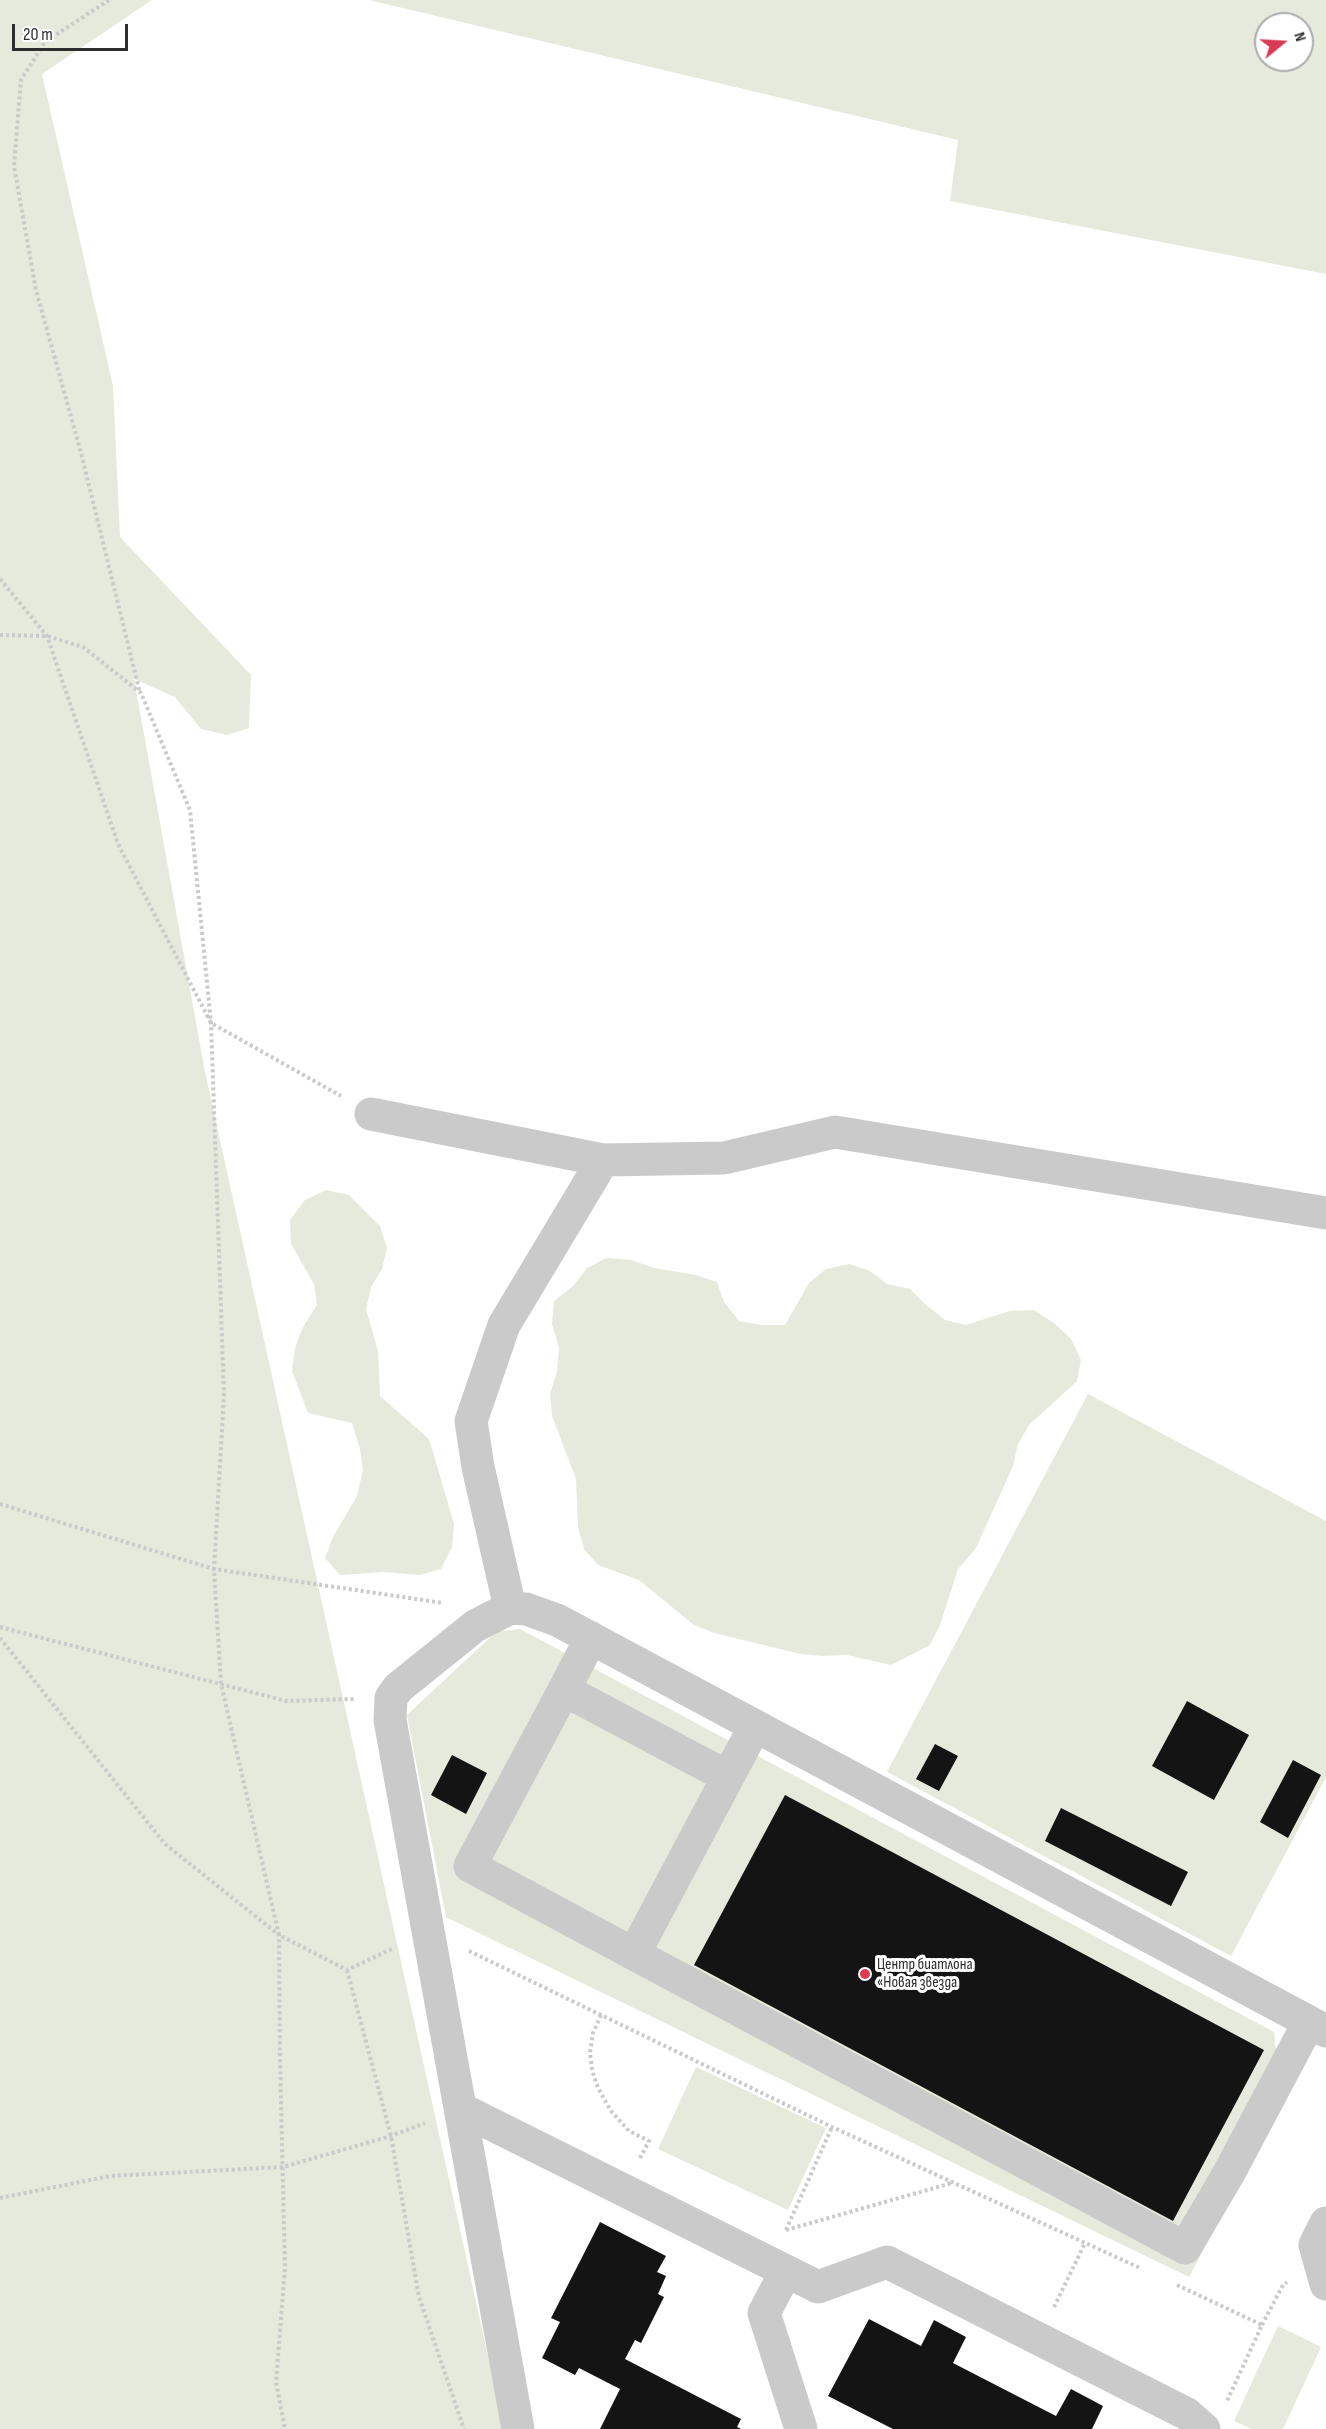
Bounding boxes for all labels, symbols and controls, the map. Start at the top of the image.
scale bar [15,12,130,50]
north arrow [1254,12,1314,72]
text: 20 m [23,24,53,45]
text: N [1289,30,1310,44]
place label: Центр биатлона «Новая звезда [877,1955,973,1993]
marker: Центр биатлона «Новая звезда [858,1967,872,1981]

